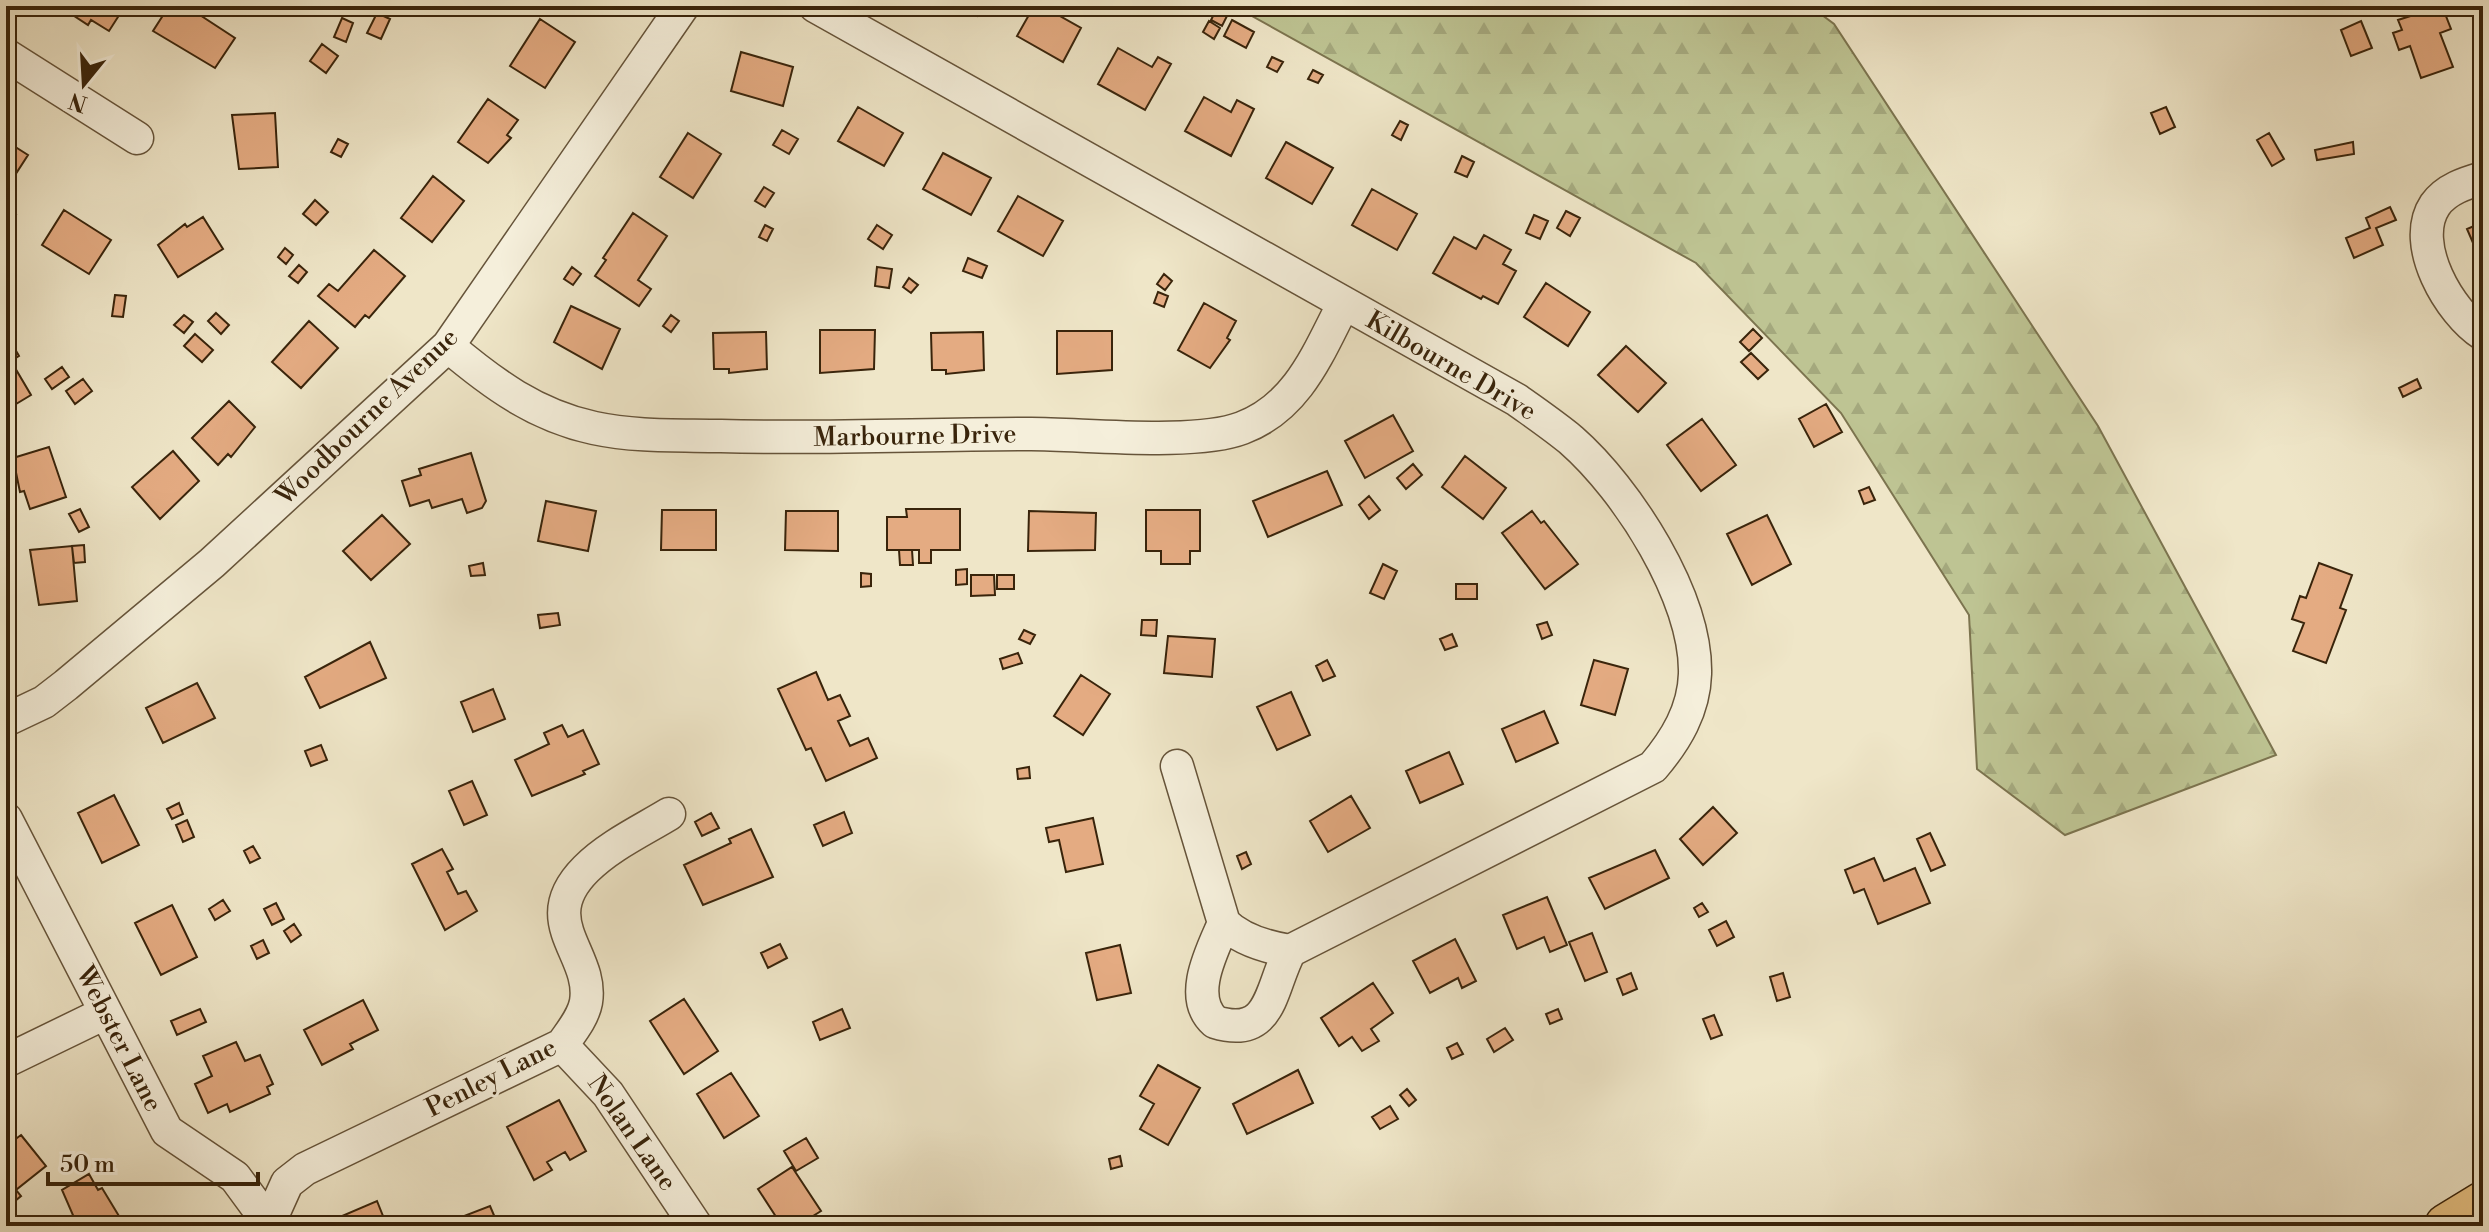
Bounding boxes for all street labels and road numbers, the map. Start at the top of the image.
street label: Kilbourne Drive [1360,304,1542,428]
street label: Woodbourne Avenue [268,322,465,513]
street label: Marbourne Drive [813,418,1017,454]
street label: Webster Lane [68,960,169,1117]
street label: Penley Lane [420,1031,562,1125]
street label: Nolan Lane [580,1069,684,1197]

